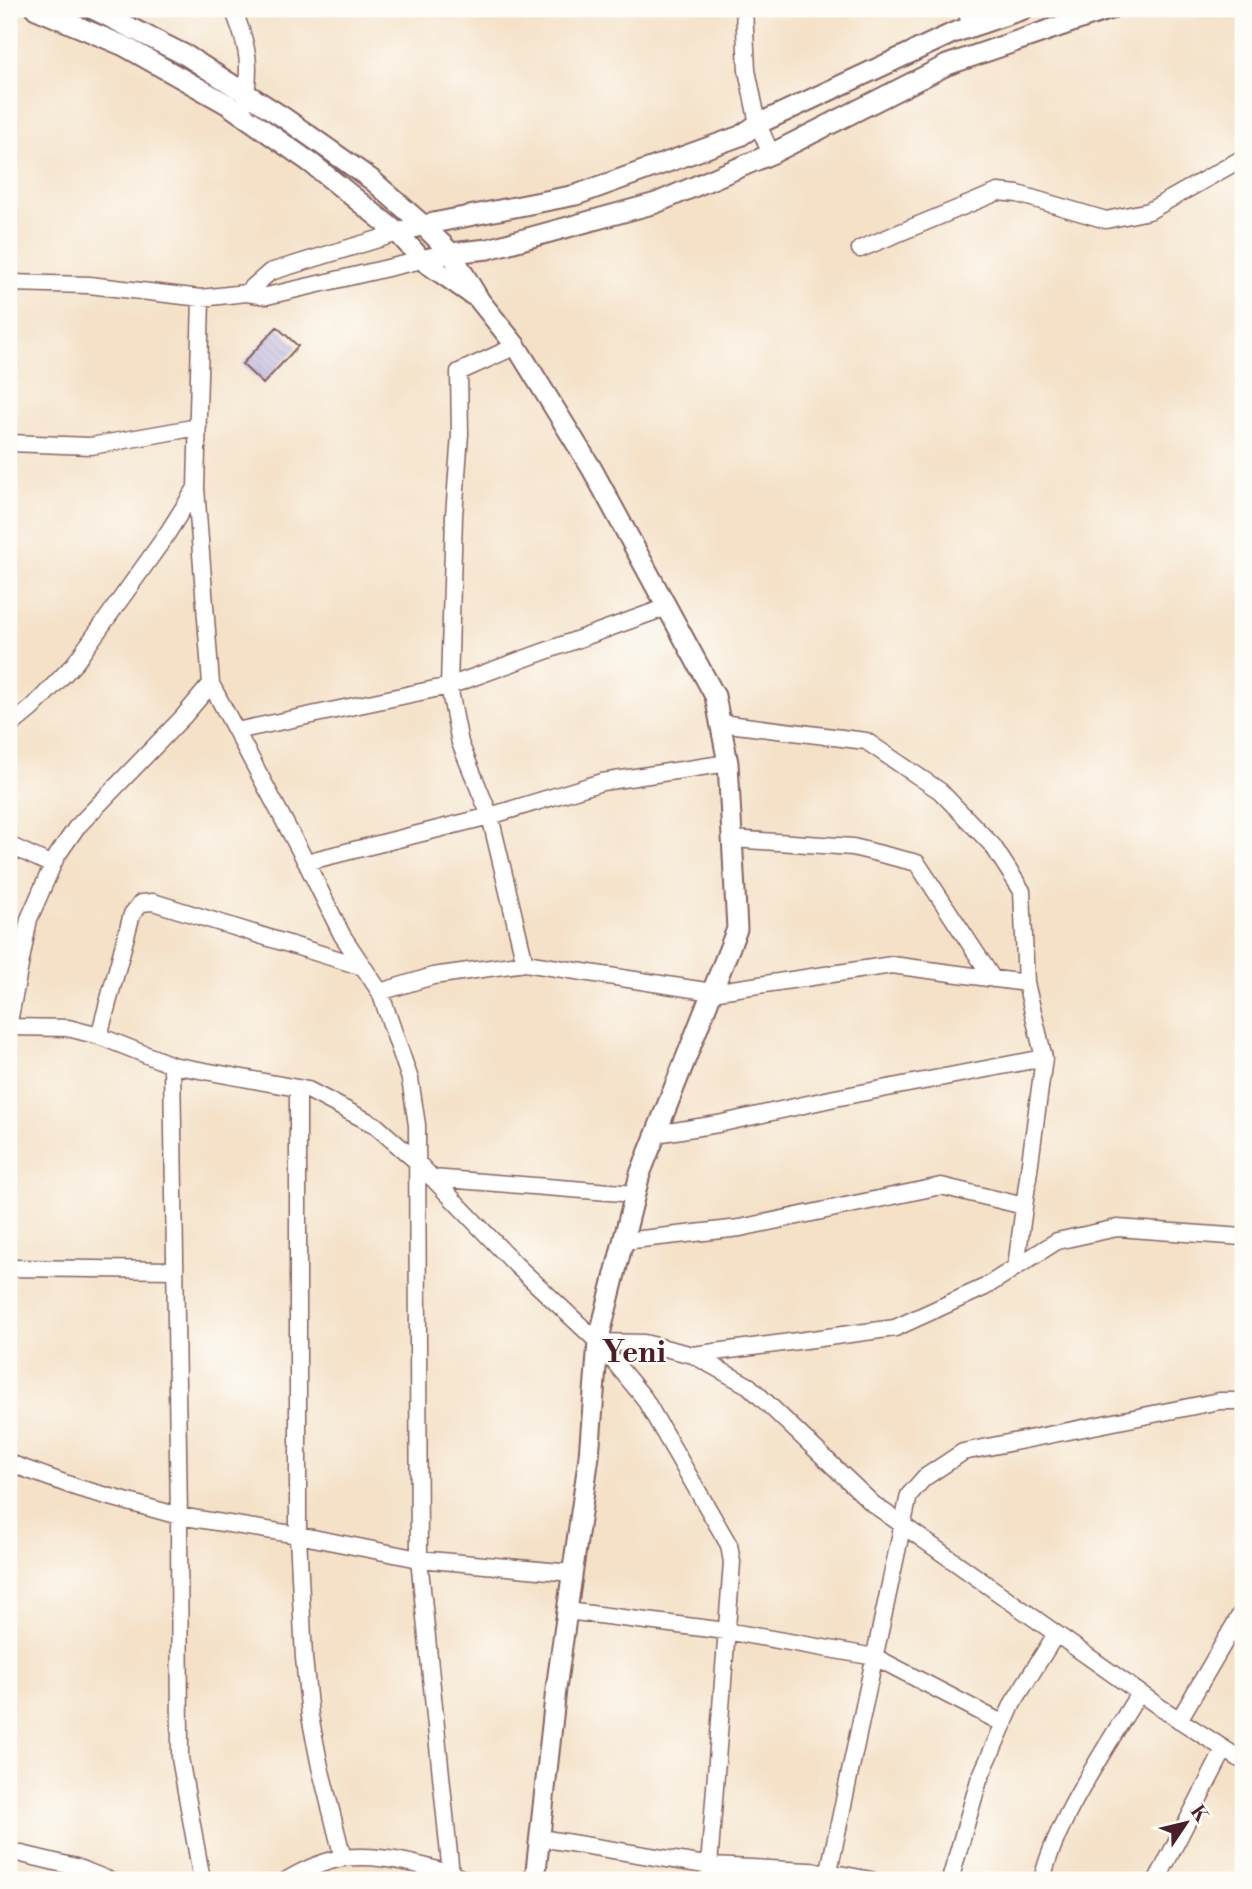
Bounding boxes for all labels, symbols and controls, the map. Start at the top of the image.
district label: Yeni [602,1334,666,1372]
north arrow [1150,1787,1220,1857]
text: K [1185,1801,1214,1827]

